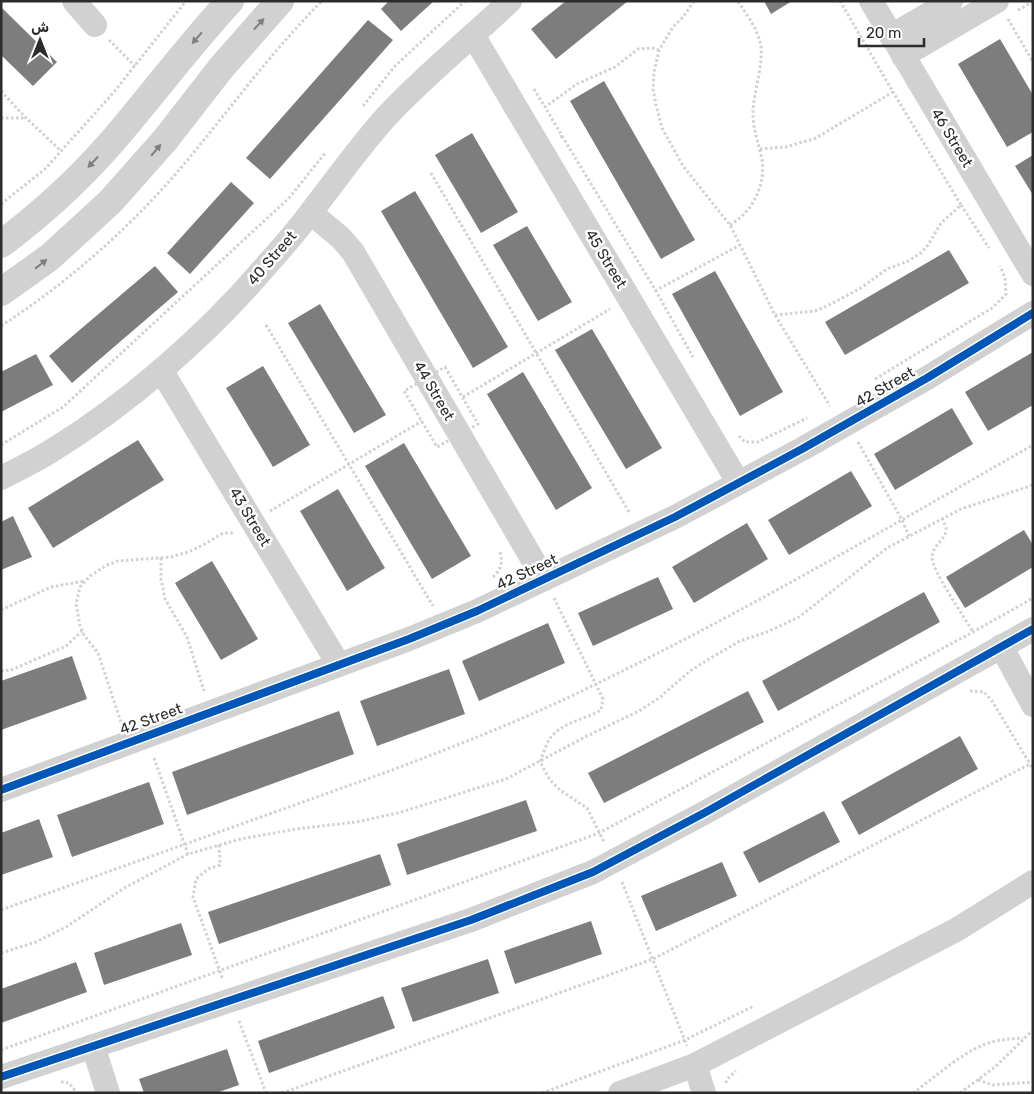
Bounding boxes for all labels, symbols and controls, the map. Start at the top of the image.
north arrow [15,15,65,65]
scale bar [859,15,924,47]
one-way arrow [253,18,265,30]
text: ش [31,19,49,36]
text: 20 m [866,24,901,42]
one-way arrow [192,31,203,44]
street label: 46 Street [927,105,977,171]
one-way arrow [151,144,162,157]
one-way arrow [87,155,99,167]
street label: 45 Street [581,226,631,292]
street label: 40 Street [244,227,300,289]
one-way arrow [34,258,47,269]
street label: 44 Street [410,358,458,424]
street label: 42 Street [852,363,918,411]
street label: 43 Street [225,484,275,550]
street label: 42 Street [494,550,560,594]
street label: 42 Street [117,699,185,739]

